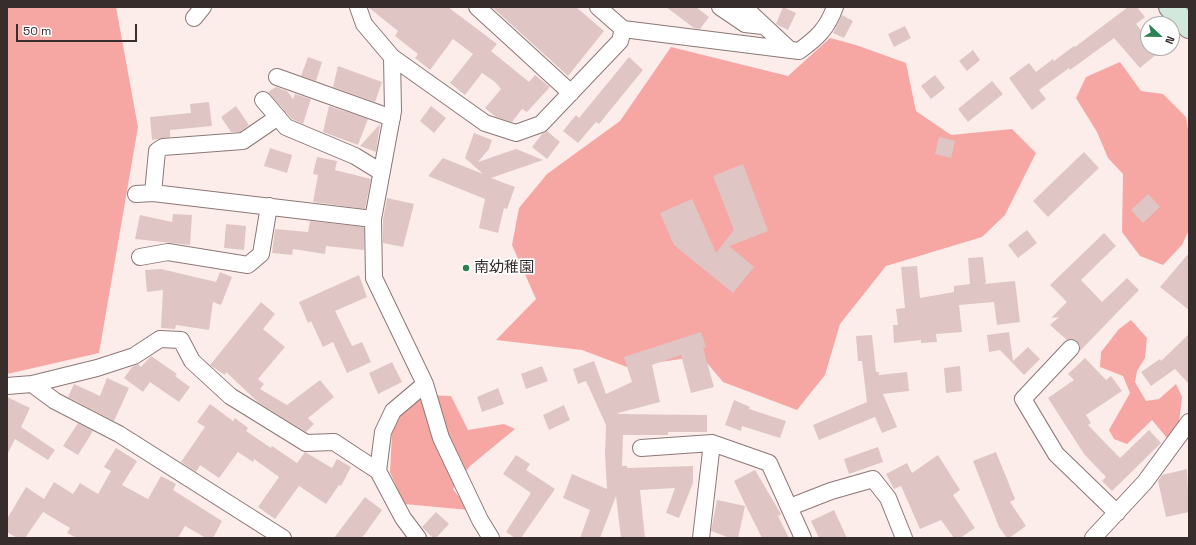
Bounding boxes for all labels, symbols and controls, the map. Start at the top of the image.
scale bar [18,16,139,42]
north arrow [1140,16,1180,56]
text: 50 m [23,23,51,39]
text: N [1162,34,1178,46]
place label: 南幼稚園 [474,259,534,277]
marker: 南幼稚園 [461,263,471,273]

